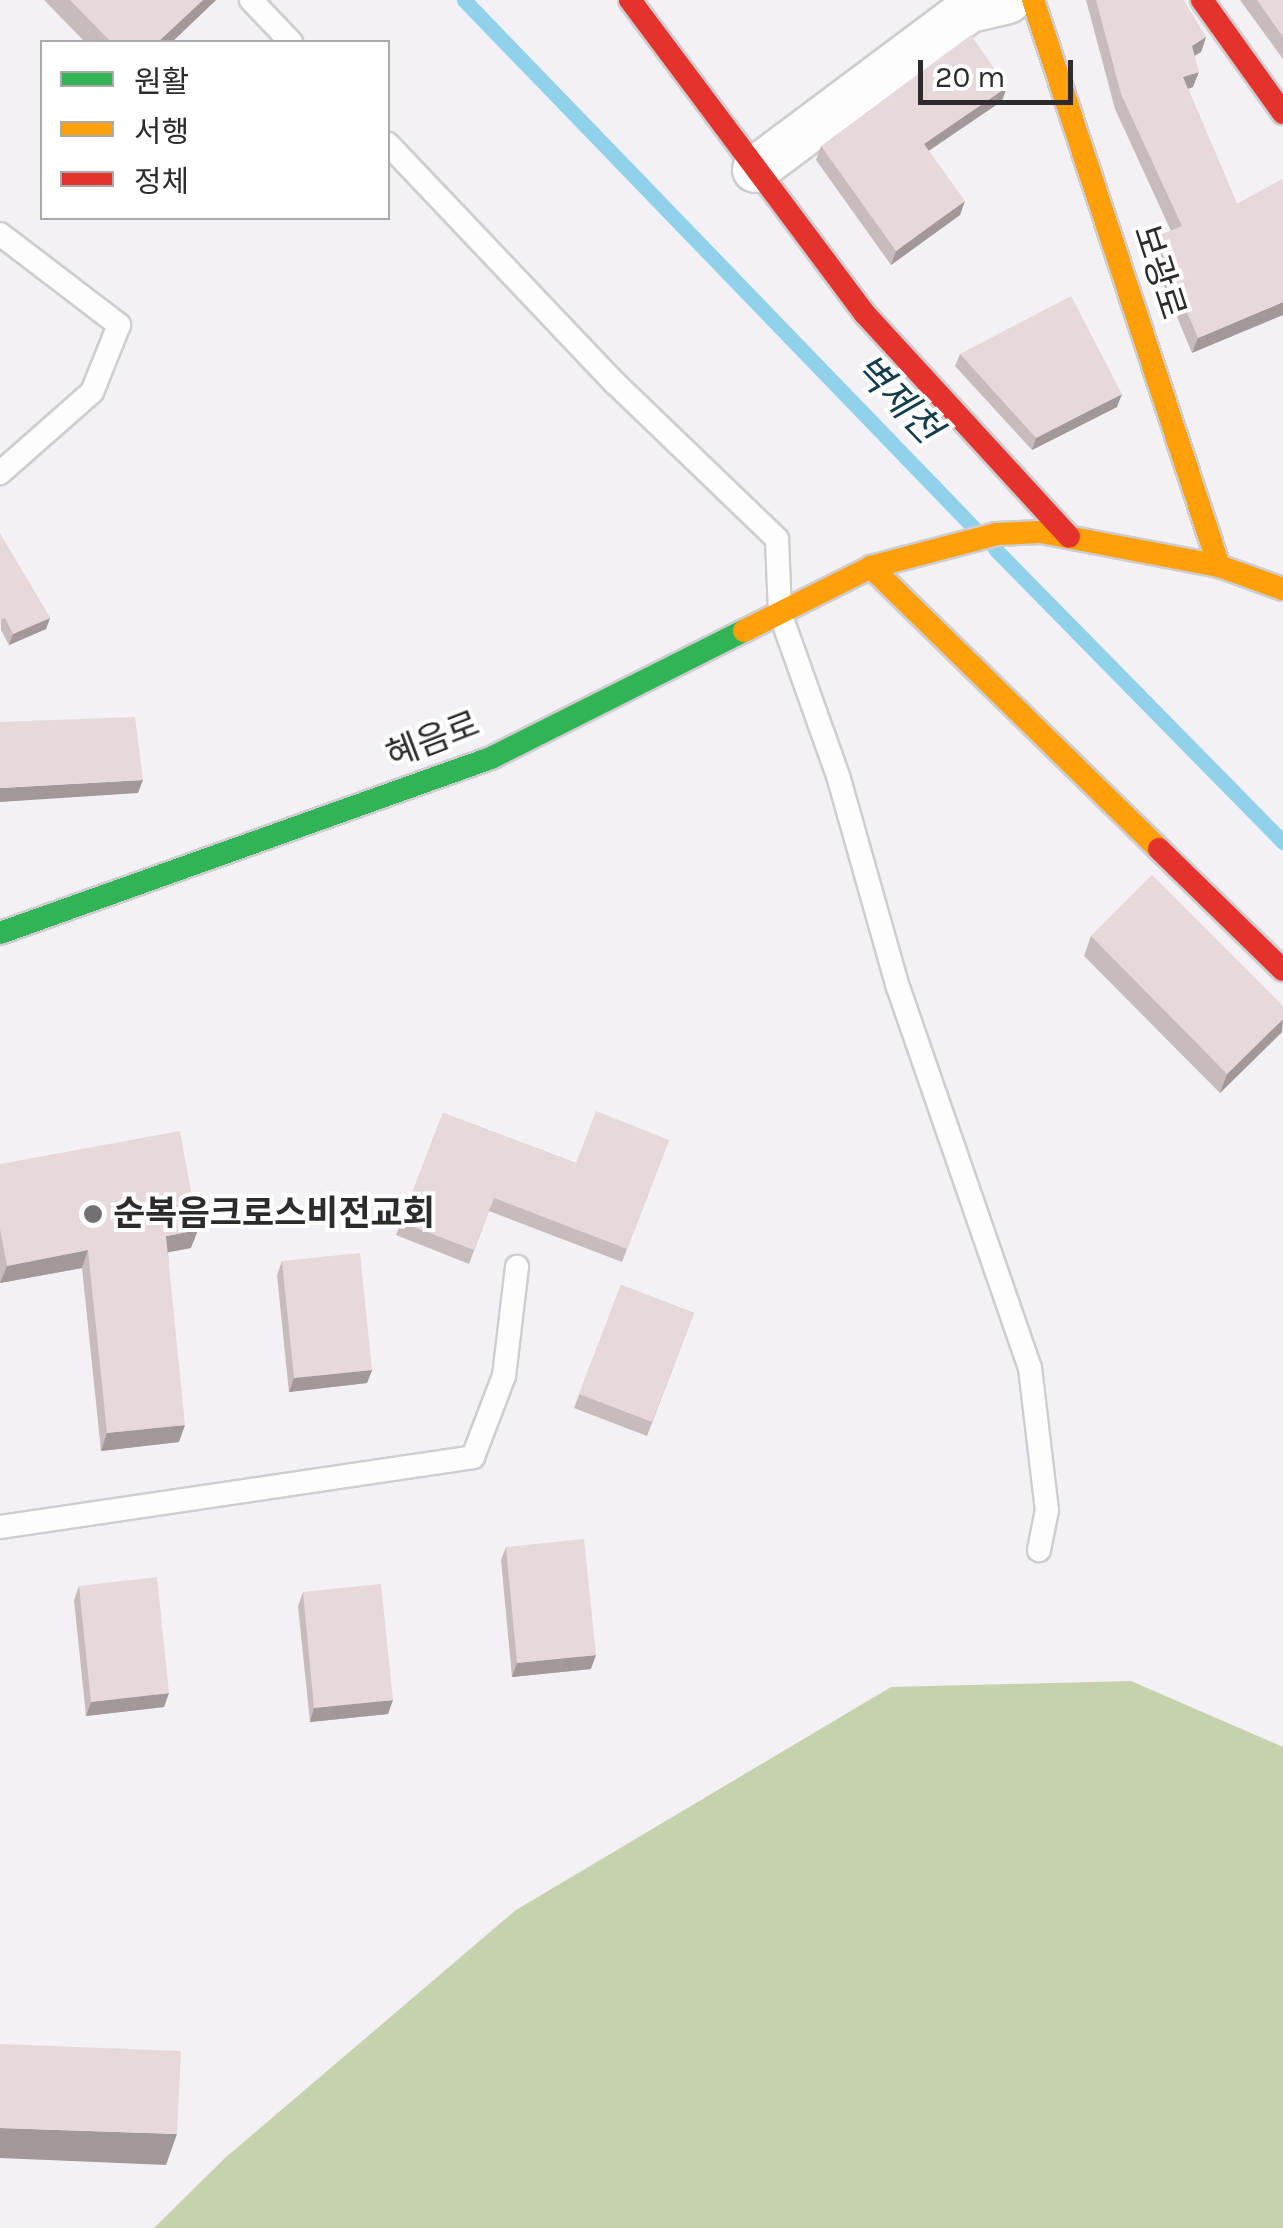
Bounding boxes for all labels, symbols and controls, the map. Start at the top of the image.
legend [40,40,390,220]
scale bar [923,40,1078,102]
text: 20 m [935,59,1005,95]
text: 원활 [134,64,189,100]
text: 서행 [134,114,189,150]
text: 정체 [134,164,189,200]
street label: 보광로 [1124,220,1194,324]
water label: 벽제천 [844,345,950,453]
street label: 혜음로 [380,703,486,777]
place label: 순복음크로스비전교회 [113,1193,435,1235]
marker: 순복음크로스비전교회 [82,1203,104,1225]

